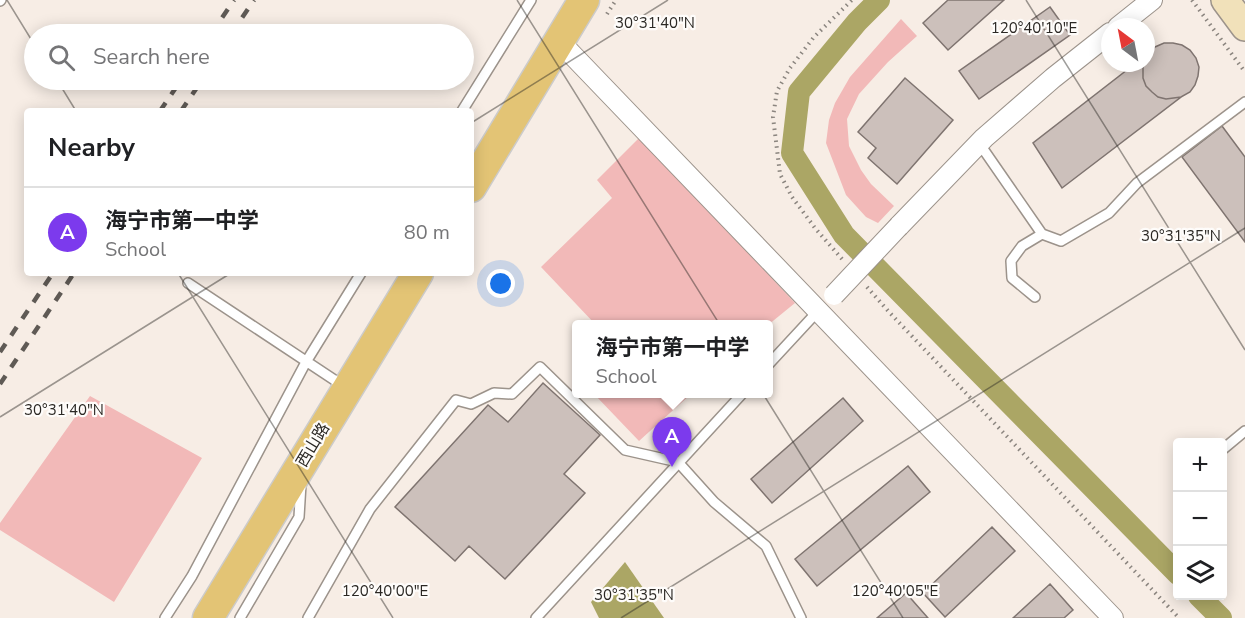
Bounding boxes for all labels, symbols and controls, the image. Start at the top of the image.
text: 30°31'40"N [615,13,695,33]
text: 120°40'10"E [991,18,1077,38]
north arrow [1101,18,1155,72]
search box [24,24,474,90]
icon: search [45,41,78,74]
text: Search here [93,42,210,72]
text: Nearby [48,130,135,165]
text: 海宁市第一中学 [105,206,259,236]
text: A [60,219,75,246]
text: 80 m [404,219,450,246]
text: 30°31'35"N [1141,226,1221,246]
text: School [105,236,166,263]
your location [486,269,515,298]
popup [572,320,773,398]
text: 海宁市第一中学 [595,333,750,363]
text: School [595,363,657,390]
text: 30°31'40"N [24,400,104,420]
pin: A [652,418,692,467]
street label: 西山路 [291,419,335,471]
map controls [1173,438,1227,600]
button: + [1173,438,1227,492]
button: − [1173,492,1227,546]
button: layers [1173,546,1227,600]
text: 120°40'00"E [342,581,428,601]
text: 120°40'05"E [852,581,938,601]
text: 30°31'35"N [594,585,674,605]

